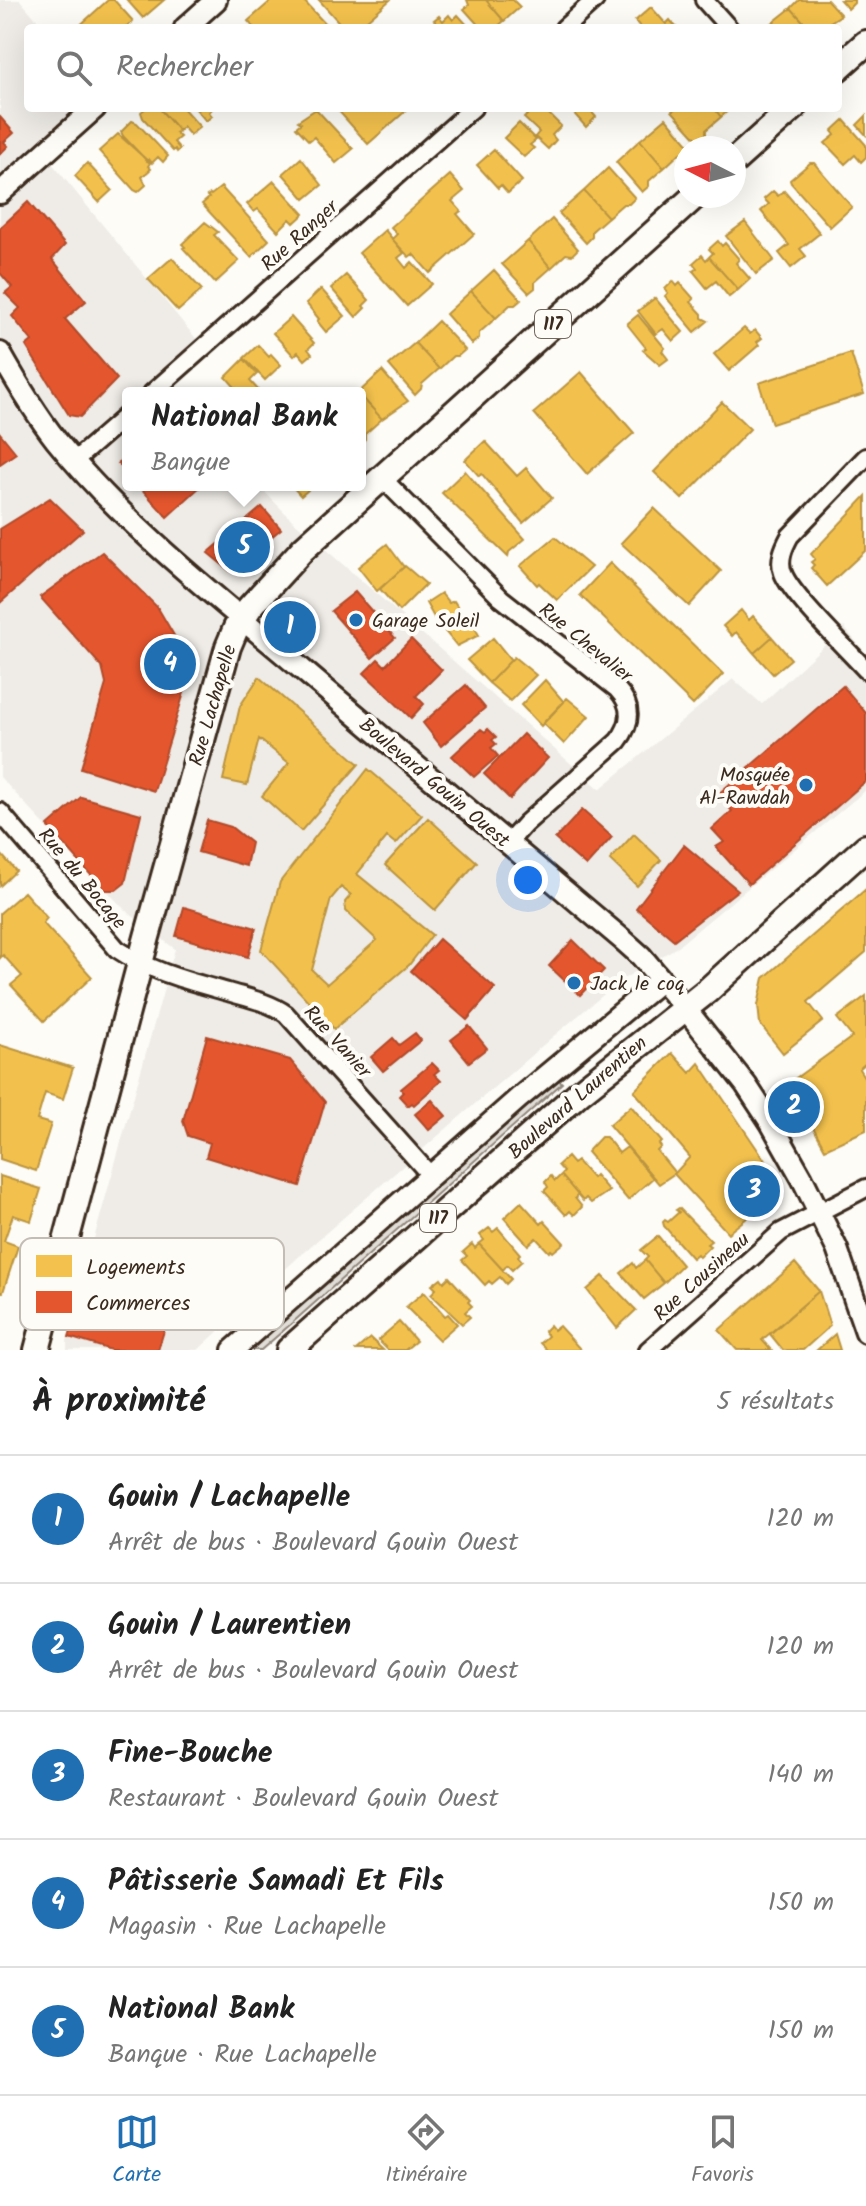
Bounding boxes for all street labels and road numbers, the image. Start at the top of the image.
street label: Rue Ranger [254,192,347,280]
road number: 117 [535,310,571,338]
street label: Rue Chevalier [531,596,640,692]
street label: Rue Lachapelle [181,641,247,770]
street label: Boulevard Gouin Ouest [351,710,517,857]
street label: Rue du Bocage [29,821,134,937]
street label: Rue Vanier [295,998,379,1087]
street label: Boulevard Laurentien [501,1029,655,1168]
road number: 117 [420,1204,456,1232]
street label: Rue Cousineau [647,1225,758,1330]

